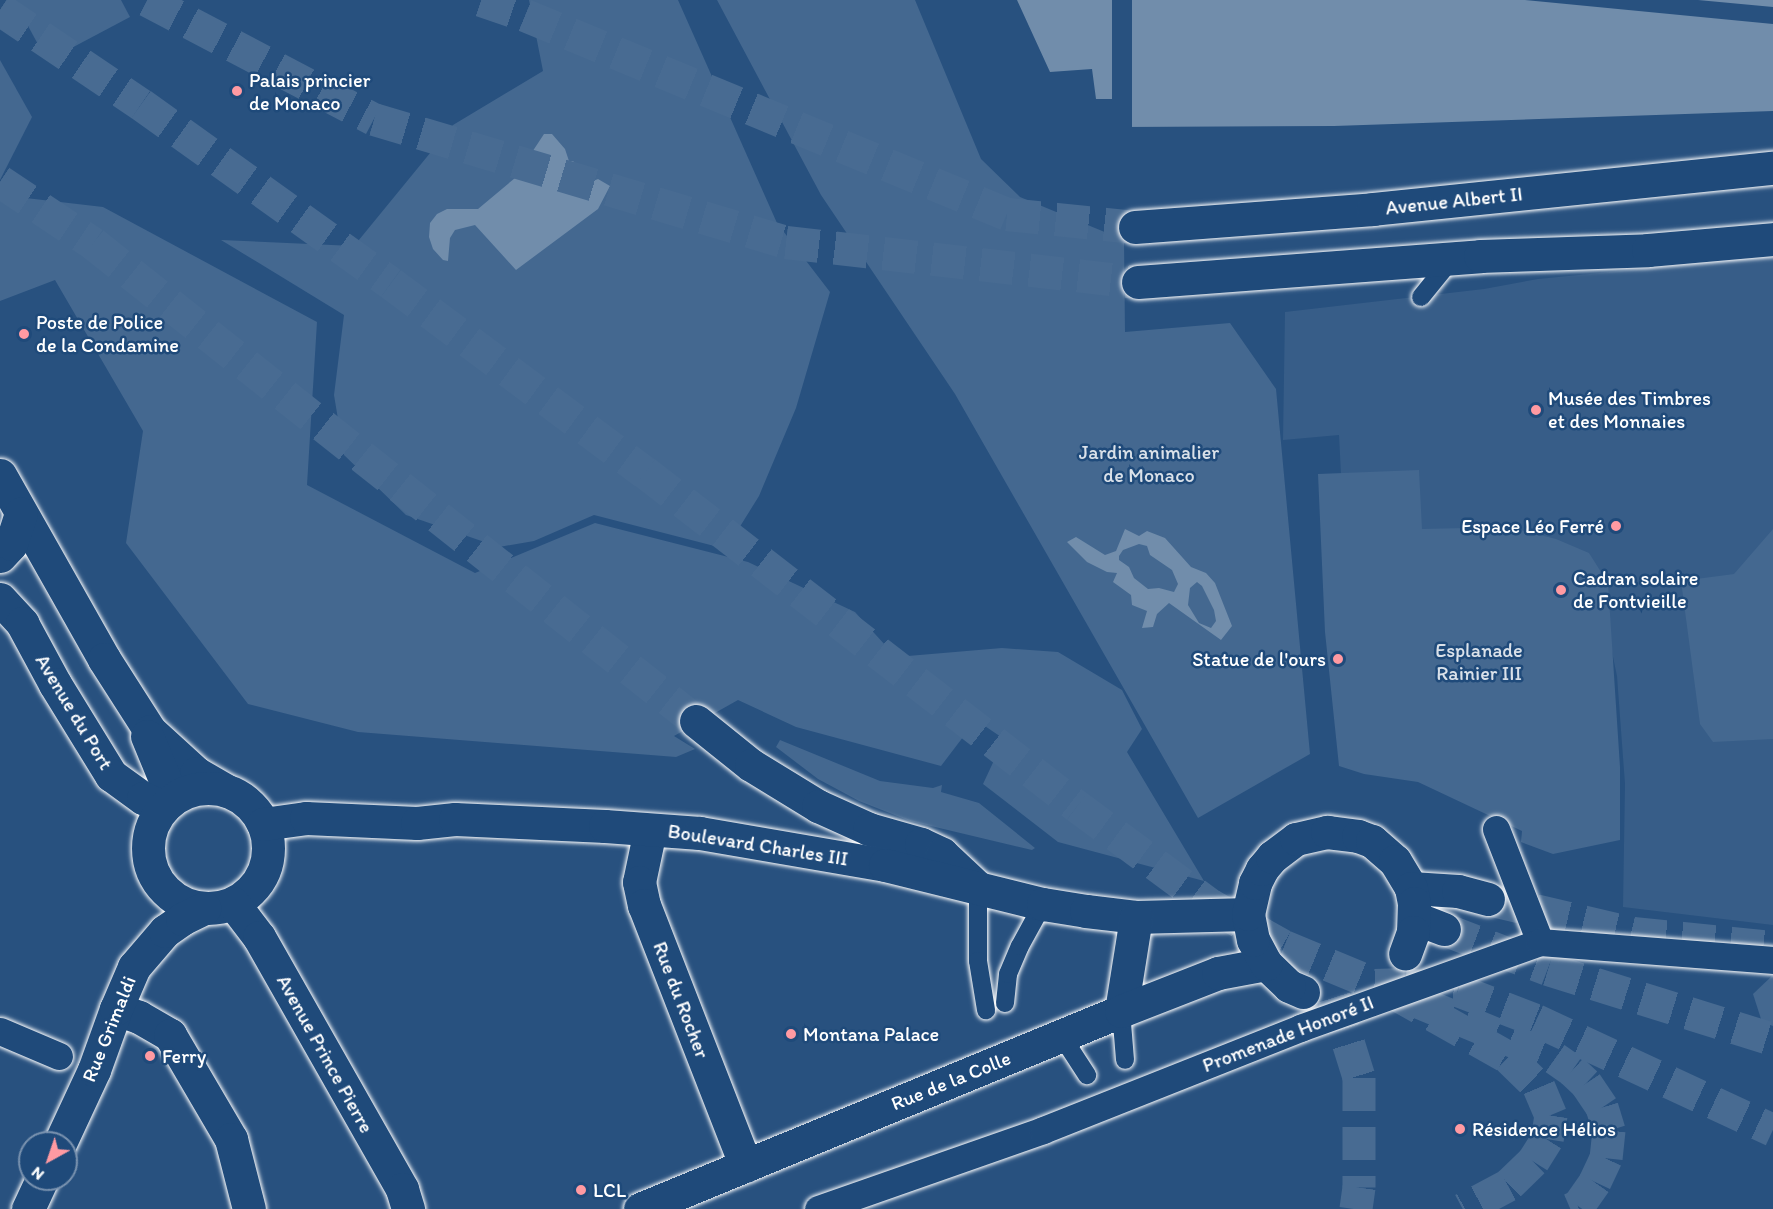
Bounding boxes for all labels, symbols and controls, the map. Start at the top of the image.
place label: Palais princier de Monaco [249,68,370,115]
marker: Palais princier de Monaco [230,84,244,98]
street label: Avenue Albert II [1384,182,1524,220]
place label: Poste de Police de la Condamine [36,310,179,357]
marker: Poste de Police de la Condamine [17,327,31,341]
place label: Musée des Timbres et des Monnaies [1548,386,1711,433]
marker: Musée des Timbres et des Monnaies [1529,403,1543,417]
park label: Jardin animalier de Monaco [1079,440,1219,487]
place label: Espace Léo Ferré [1462,514,1604,538]
marker: Espace Léo Ferré [1609,519,1623,533]
place label: Cadran solaire de Fontvieille [1573,566,1698,613]
marker: Cadran solaire de Fontvieille [1554,583,1568,597]
park label: Esplanade Rainier III [1435,638,1523,685]
place label: Statue de l'ours [1192,647,1326,671]
street label: Avenue du Port [30,650,118,774]
marker: Statue de l'ours [1331,652,1345,666]
street label: Boulevard Charles III [666,819,850,871]
street label: Rue du Rocher [648,938,714,1062]
street label: Avenue Prince Pierre [272,971,378,1137]
street label: Rue Grimaldi [77,973,141,1085]
street label: Promenade Honoré II [1199,990,1377,1078]
place label: Montana Palace [803,1022,939,1046]
marker: Montana Palace [784,1027,798,1041]
place label: Ferry [162,1044,206,1068]
street label: Rue de la Colle [888,1046,1014,1116]
marker: Ferry [143,1049,157,1063]
place label: Résidence Hélios [1472,1117,1616,1141]
marker: Résidence Hélios [1453,1122,1467,1136]
north arrow [18,1131,78,1191]
text: N [27,1163,48,1184]
place label: LCL [593,1178,626,1202]
marker: LCL [574,1183,588,1197]

